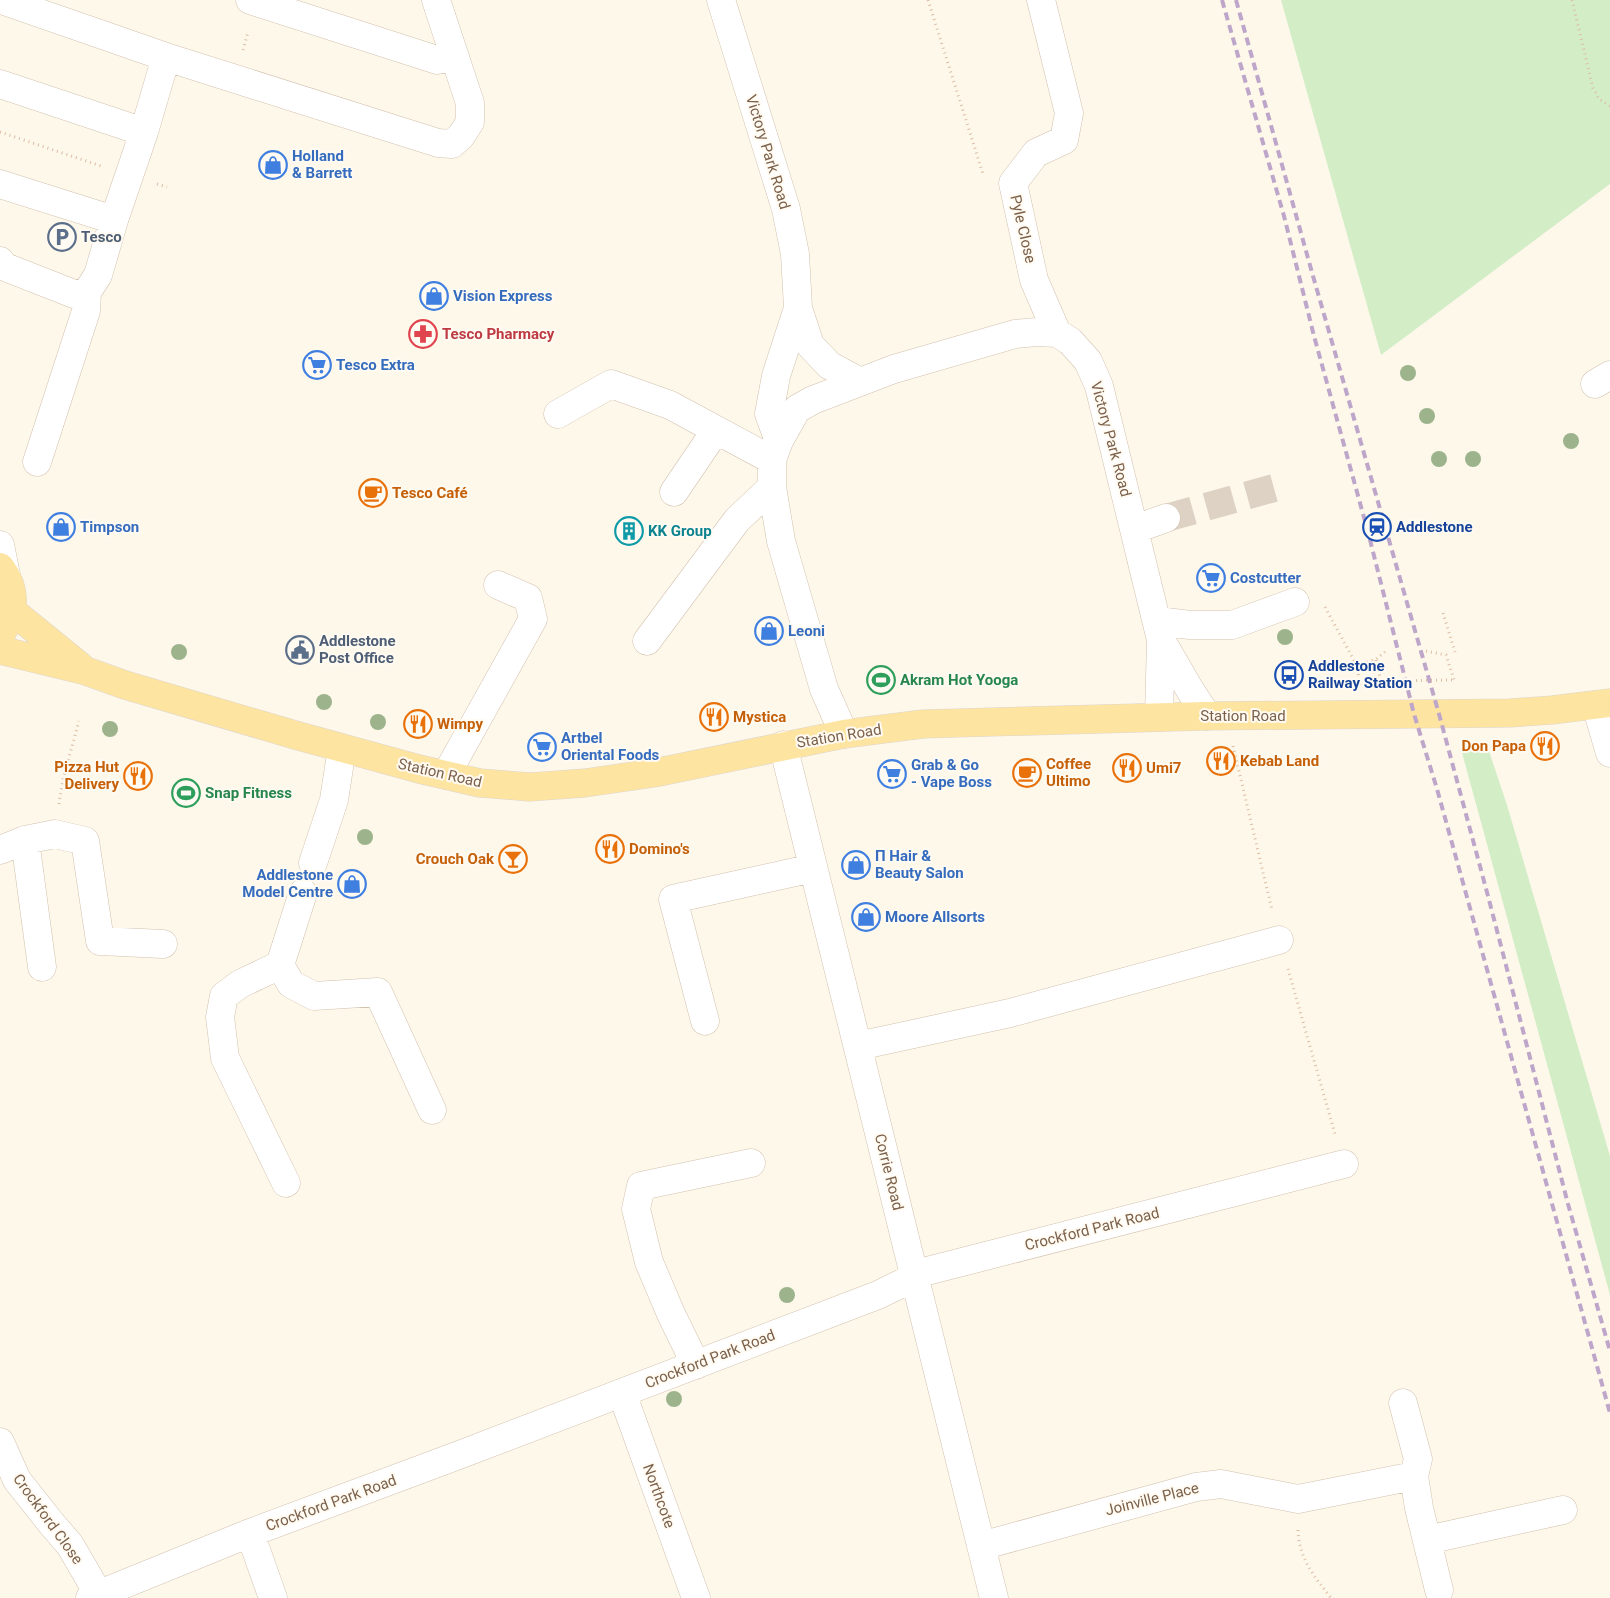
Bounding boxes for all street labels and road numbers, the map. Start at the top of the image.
street label: Victory Park Road [742,93,794,211]
street label: Pyle Close [1006,193,1040,265]
street label: Victory Park Road [1087,379,1135,499]
street label: Station Road [1200,707,1286,725]
street label: Station Road [795,720,883,752]
street label: Station Road [396,755,484,791]
street label: Corrie Road [871,1132,907,1212]
street label: Crockford Park Road [1023,1204,1161,1254]
street label: Crockford Park Road [642,1326,778,1392]
street label: Northcote [639,1461,679,1531]
street label: Crockford Close [9,1470,87,1568]
street label: Crockford Park Road [263,1471,399,1535]
street label: Joinville Place [1103,1479,1201,1519]

